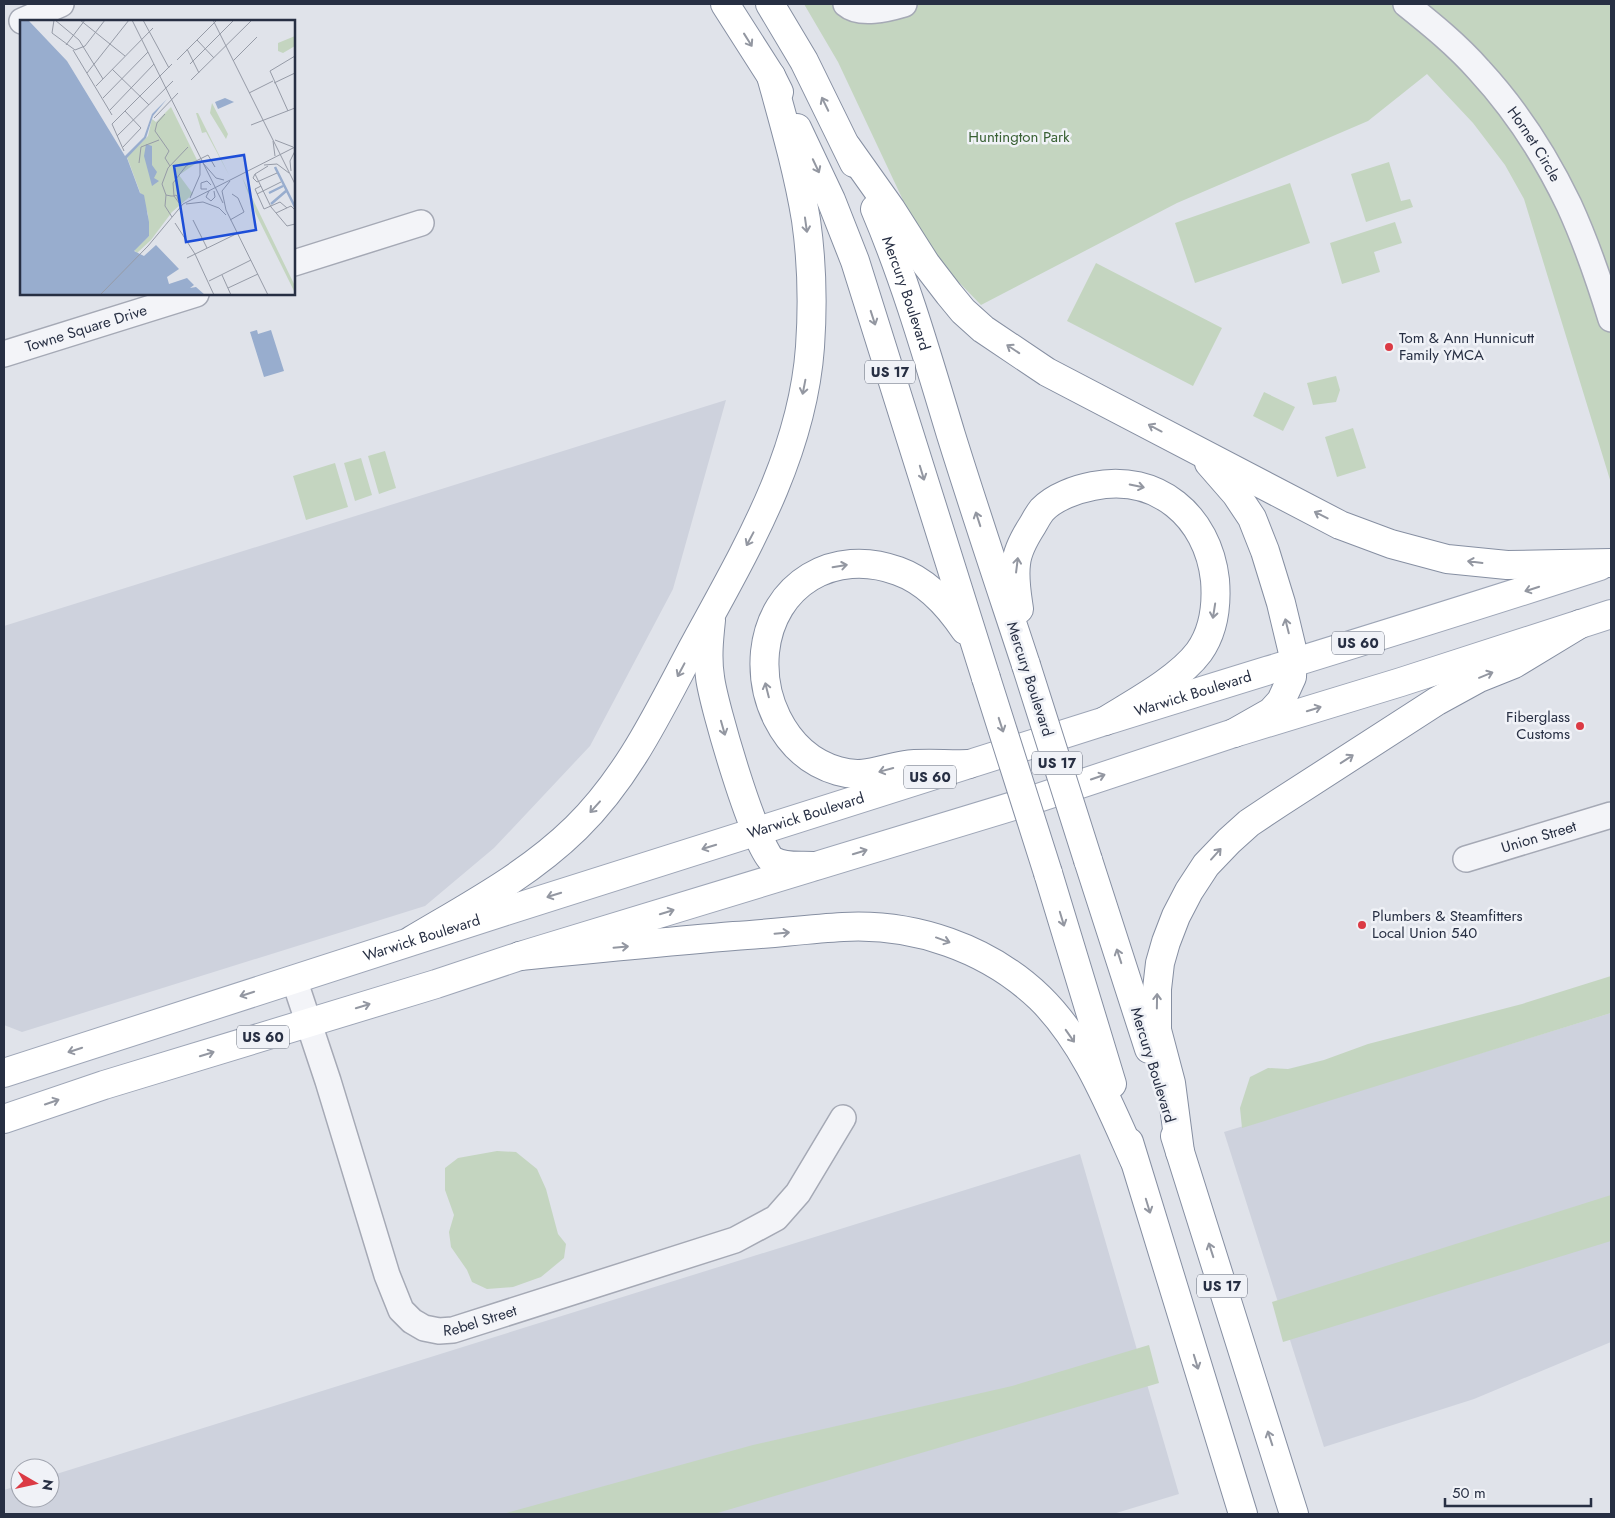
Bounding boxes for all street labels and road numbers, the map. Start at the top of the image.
street label: Hornet Circle [1502,102,1566,186]
street label: Mercury Boulevard [876,233,936,353]
street label: Towne Square Drive [23,299,150,358]
road number: US 17 [865,361,915,384]
street label: Mercury Boulevard [1001,619,1059,739]
road number: US 60 [1332,632,1384,654]
street label: Warwick Boulevard [1132,665,1254,722]
road number: US 17 [1032,751,1082,774]
road number: US 60 [904,766,956,789]
street label: Warwick Boulevard [745,787,867,844]
street label: Union Street [1498,815,1579,859]
street label: Warwick Boulevard [360,909,483,967]
street label: Mercury Boulevard [1125,1005,1181,1125]
road number: US 60 [237,1026,289,1048]
road number: US 17 [1197,1274,1247,1298]
street label: Rebel Street [442,1299,520,1342]

